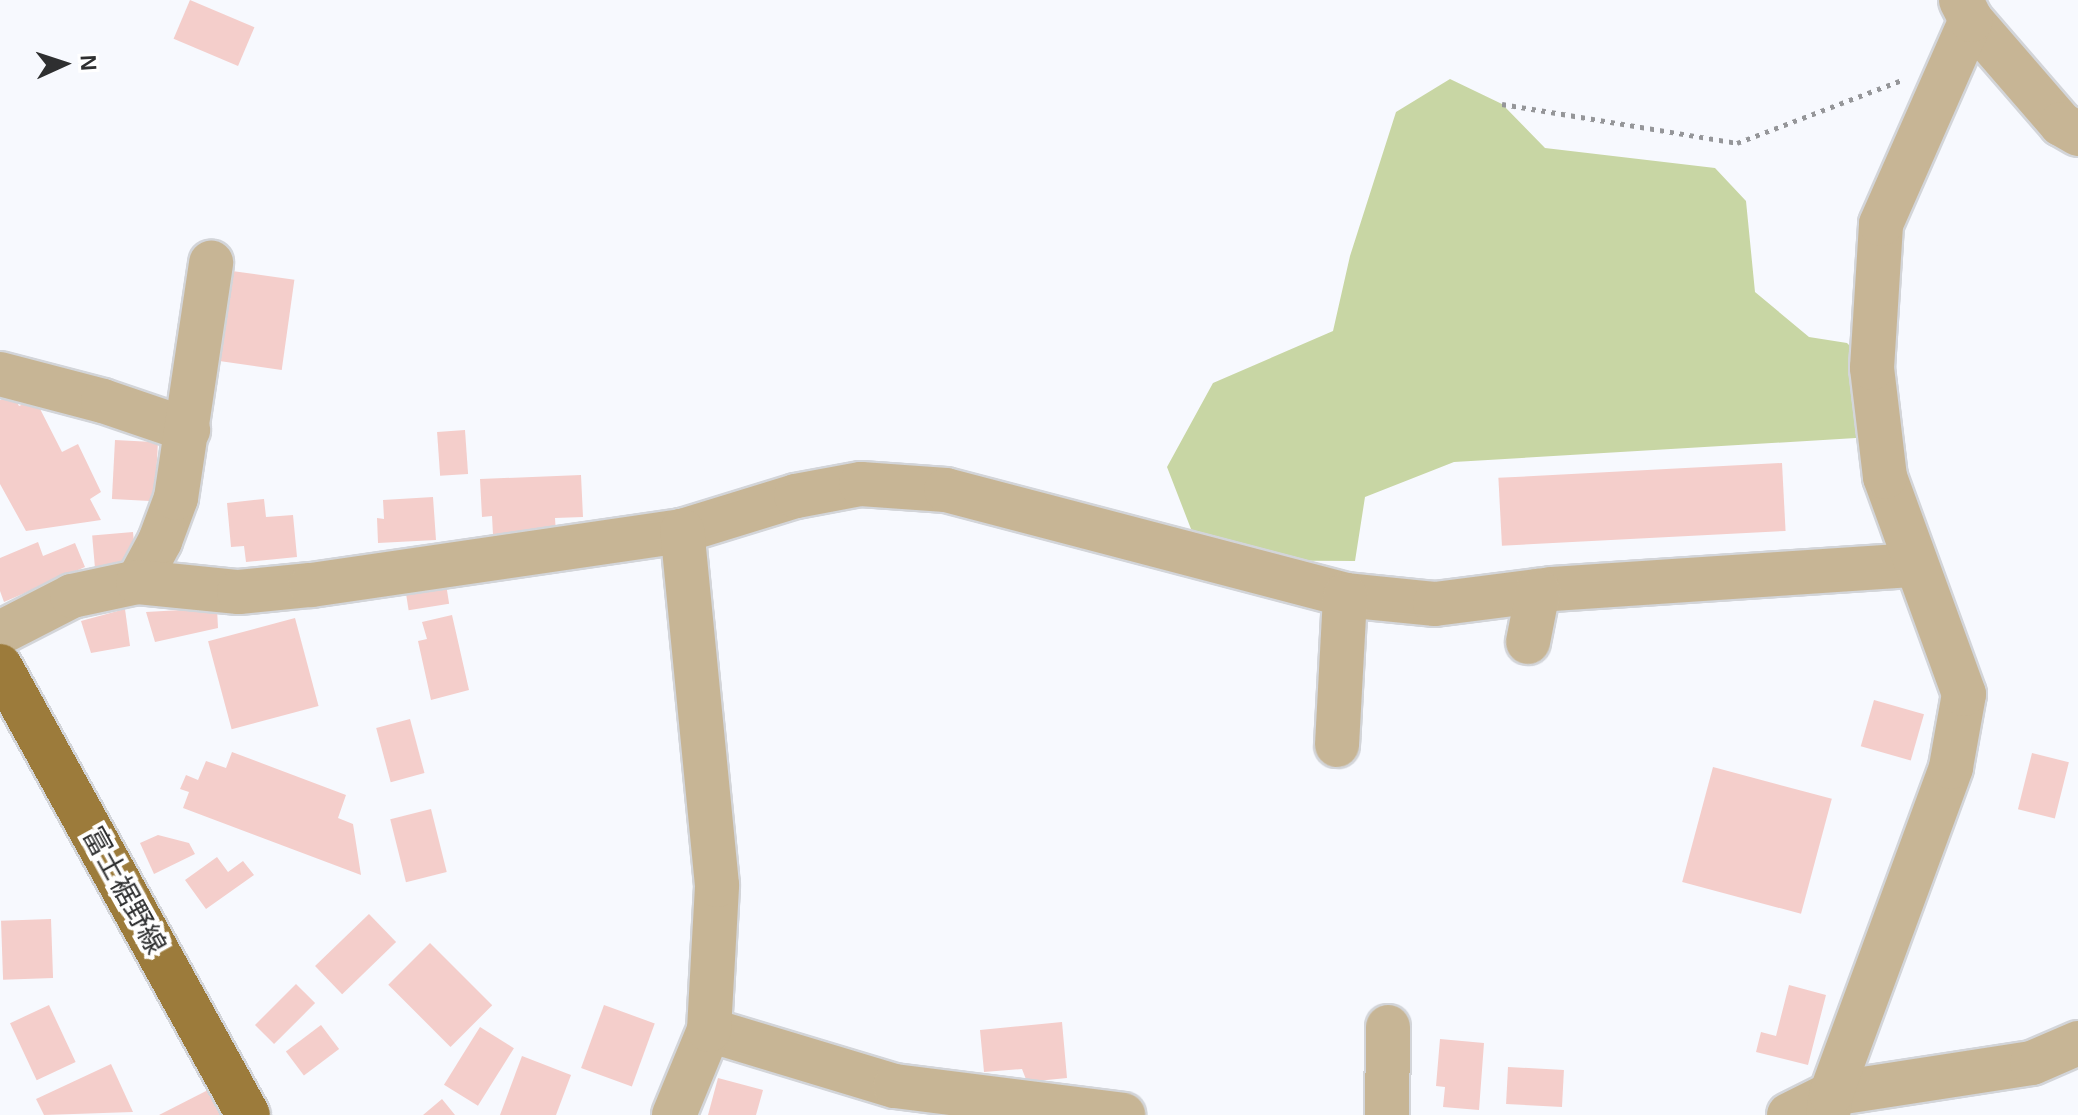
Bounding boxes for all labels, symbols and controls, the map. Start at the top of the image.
north arrow [24,24,104,104]
text: N [76,54,101,71]
street label: 富士裾野線 [75,822,173,960]

